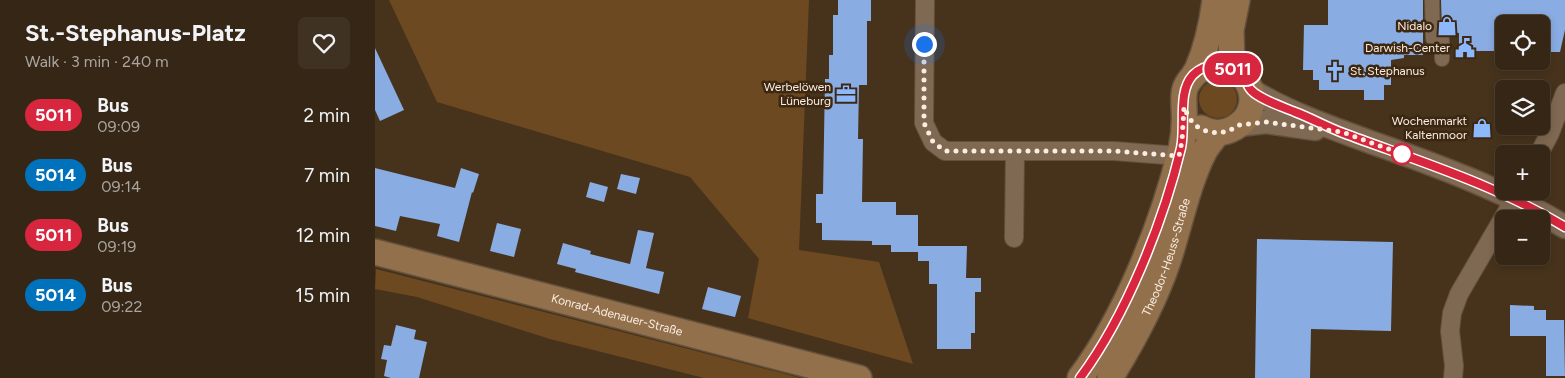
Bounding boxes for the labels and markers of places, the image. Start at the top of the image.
shop icon: Nidalo [1436,15,1458,37]
place label: Nidalo [1397,19,1432,33]
public building icon: Darwish-Center [1454,37,1476,59]
place label: Darwish-Center [1365,41,1450,55]
church icon: St. Stephanus [1324,60,1346,82]
place label: St. Stephanus [1350,64,1425,78]
place label: Werbelöwen Lüneburg [764,80,831,108]
office icon: Werbelöwen Lüneburg [835,83,857,105]
place label: Wochenmarkt Kaltenmoor [1392,114,1467,142]
shop icon: Wochenmarkt Kaltenmoor [1471,117,1493,139]
unlabelled marker [1391,143,1413,165]

